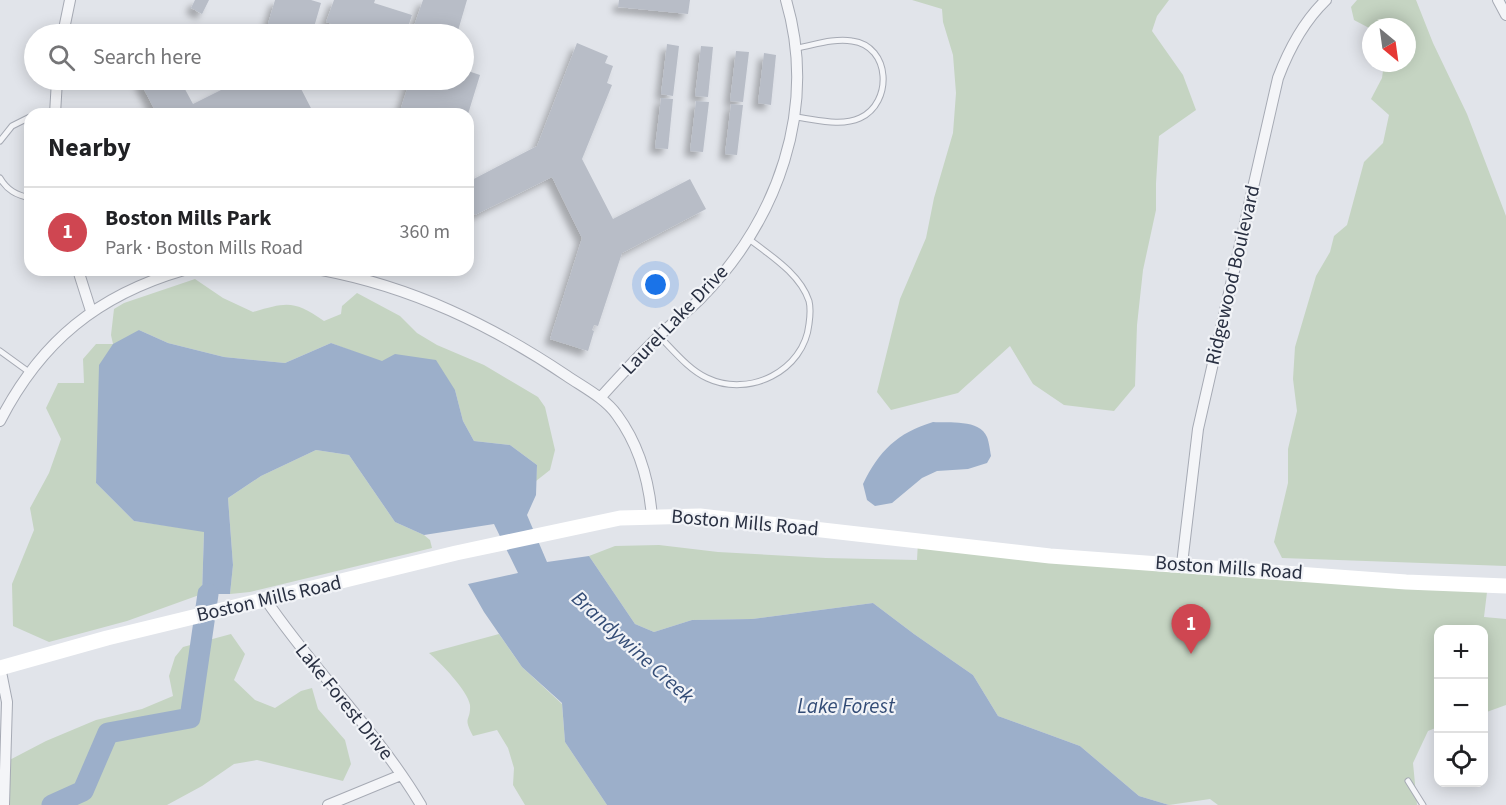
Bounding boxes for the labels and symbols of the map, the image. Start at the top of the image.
north arrow [1362,18,1416,72]
street label: Ridgewood Boulevard [1199,182,1267,368]
street label: Laurel Lake Drive [615,259,735,381]
your location [641,270,670,299]
street label: Boston Mills Road [670,503,820,543]
street label: Boston Mills Road [1154,549,1304,587]
street label: Boston Mills Road [194,569,344,629]
water label: Brandywine Creek [565,584,702,711]
pin: 1 [1172,604,1210,654]
street label: Lake Forest Drive [288,638,400,766]
water label: Lake Forest [797,691,896,721]

